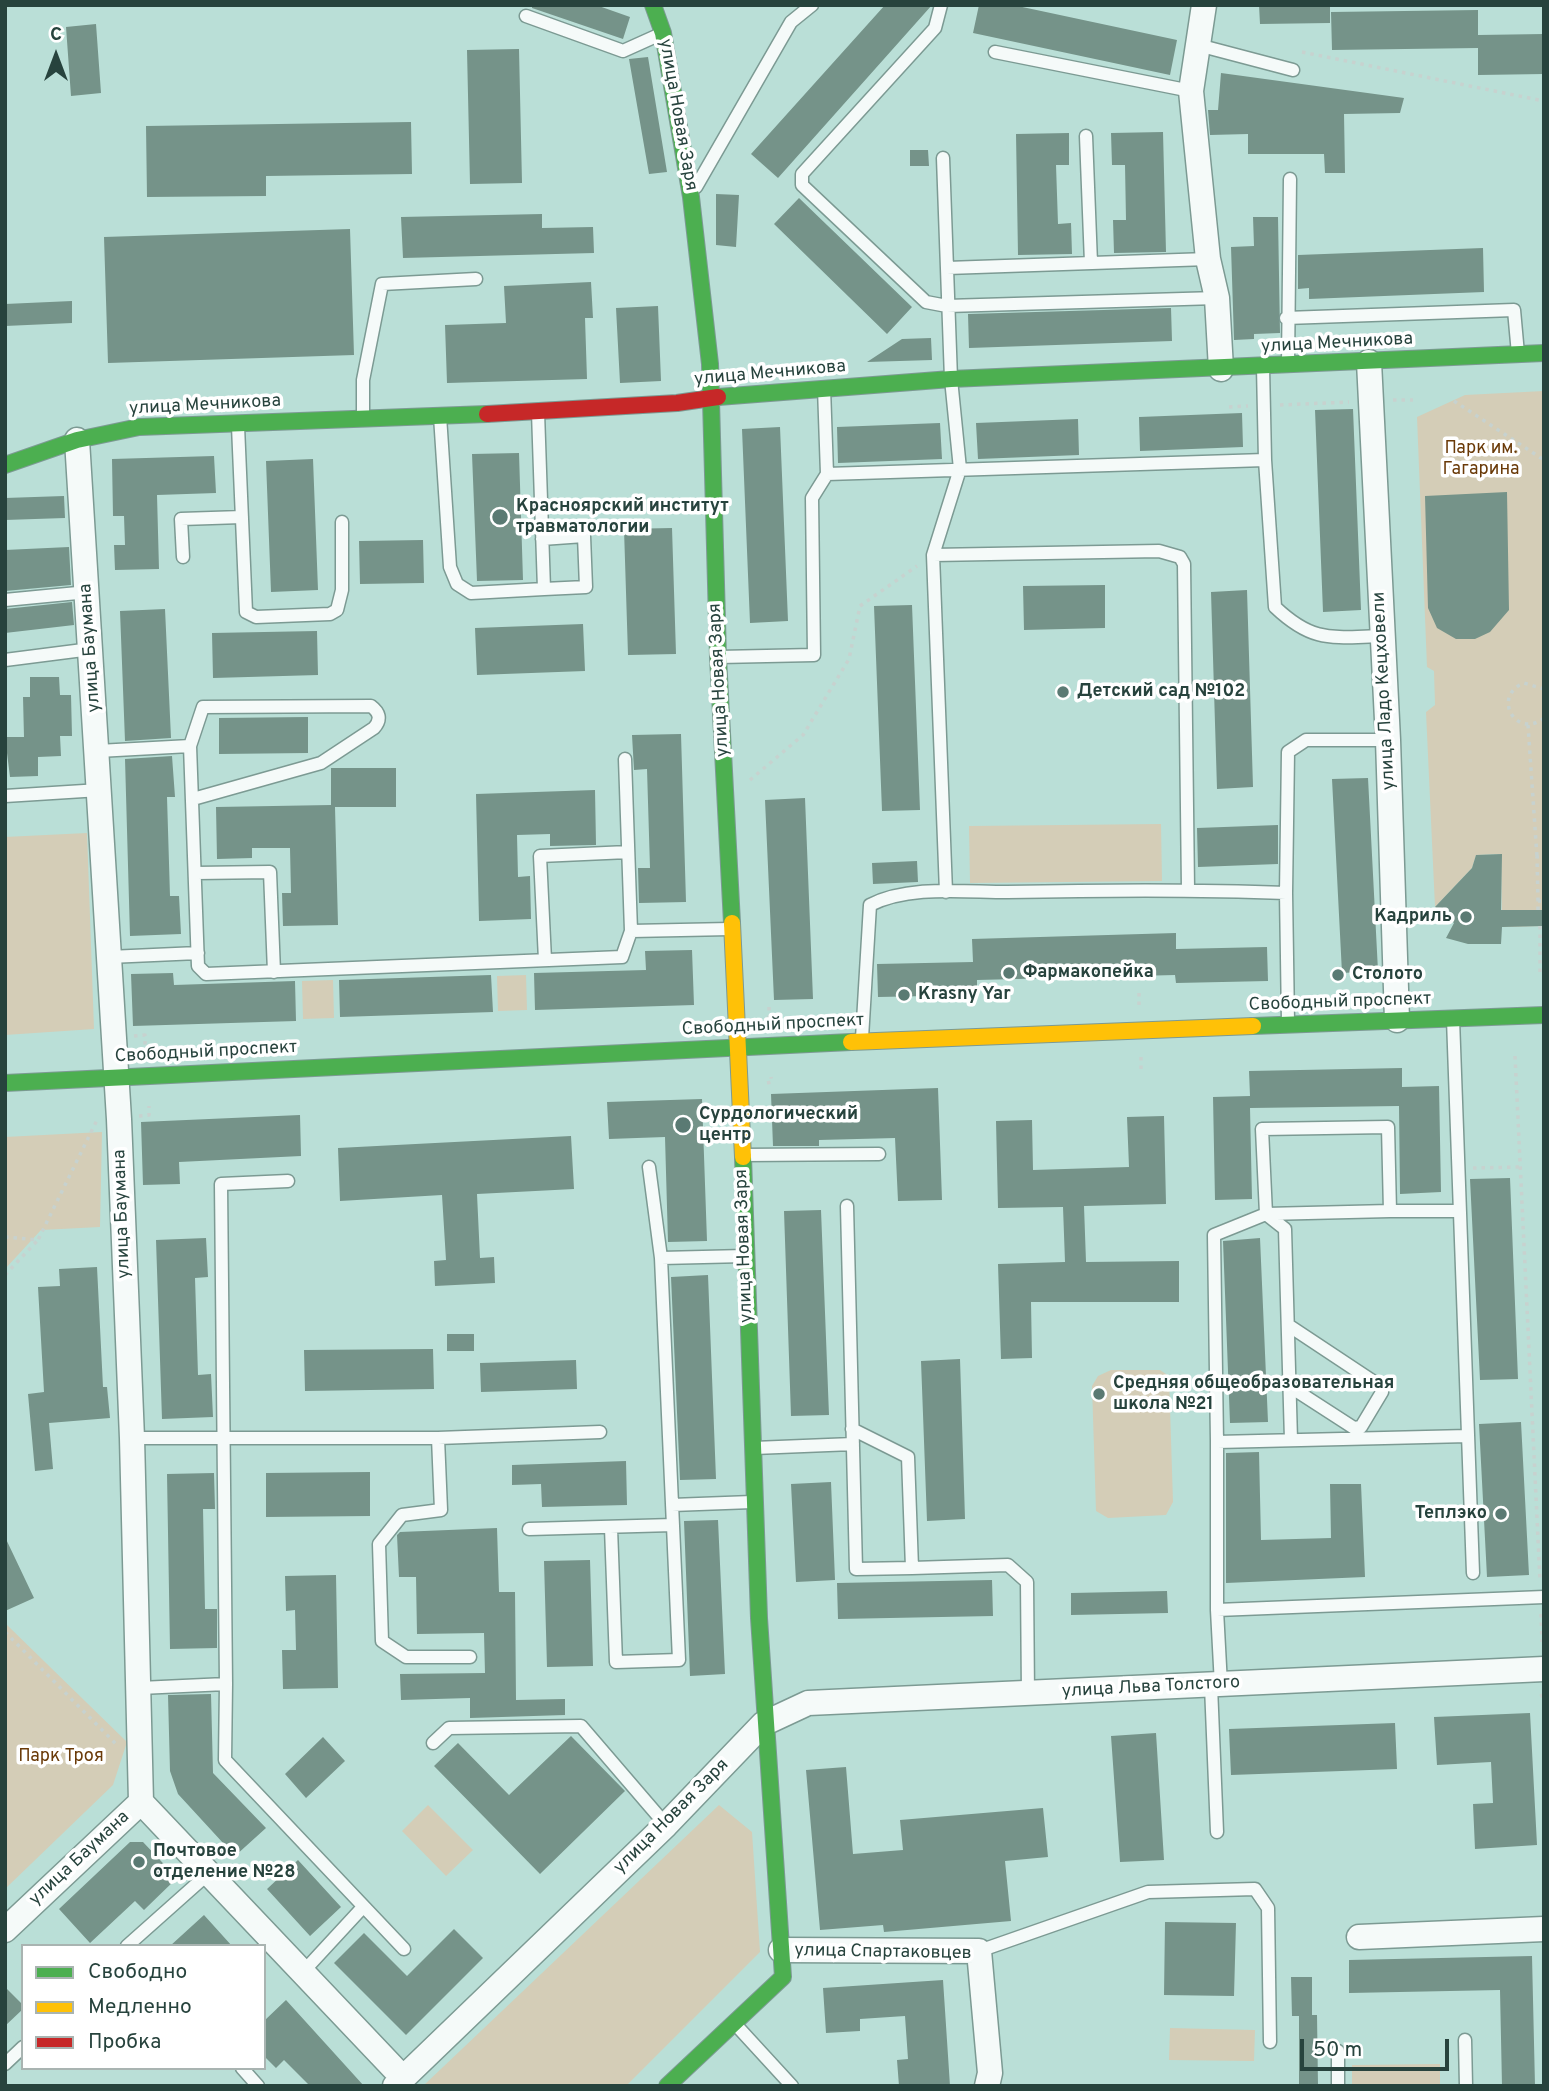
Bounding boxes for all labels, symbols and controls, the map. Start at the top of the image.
north arrow [21,21,91,91]
text: С [50,23,62,47]
street label: улица Новая Заря [653,37,701,193]
street label: улица Мечникова [1260,329,1414,359]
street label: улица Мечникова [693,357,847,391]
street label: улица Мечникова [128,391,282,421]
park label: Парк им. Гагарина [1442,438,1520,480]
place label: Красноярский институт травматологии [516,496,729,538]
marker: Красноярский институт травматологии [490,507,510,527]
street label: улица Баумана [76,583,106,713]
street label: улица Ладо Кецховели [1369,591,1401,791]
street label: улица Новая Заря [705,603,735,757]
place label: Детский сад №102 [1077,681,1245,703]
marker: Детский сад №102 [1055,684,1071,700]
place label: Кадриль [1374,906,1452,928]
marker: Кадриль [1458,909,1474,925]
place label: Фармакопейка [1023,962,1154,984]
place label: Столото [1352,964,1423,986]
marker: Фармакопейка [1001,965,1017,981]
marker: Столото [1330,967,1346,983]
place label: Krasny Yar [918,984,1011,1006]
marker: Krasny Yar [896,987,912,1003]
street label: Свободный проспект [1248,989,1432,1017]
street label: Свободный проспект [681,1010,865,1042]
street label: Свободный проспект [114,1037,298,1069]
place label: Сурдологический центр [699,1104,858,1146]
marker: Сурдологический центр [673,1115,693,1135]
street label: улица Баумана [110,1149,136,1279]
street label: улица Новая Заря [732,1169,758,1323]
place label: Средняя общеобразовательная школа №21 [1113,1373,1394,1416]
marker: Средняя общеобразовательная школа №21 [1091,1386,1107,1402]
place label: Теплэко [1415,1503,1487,1525]
marker: Теплэко [1493,1506,1509,1522]
street label: улица Льва Толстого [1061,1673,1241,1703]
park label: Парк Троя [18,1746,104,1768]
street label: улица Новая Заря [610,1755,734,1879]
street label: улица Баумана [25,1807,135,1911]
place label: Почтовое отделение №28 [153,1841,295,1884]
marker: Почтовое отделение №28 [131,1854,147,1870]
street label: улица Спартаковцев [794,1941,972,1965]
legend [21,1944,266,2070]
text: Свободно [88,1959,187,1986]
text: Медленно [88,1994,192,2021]
scale bar [1304,2024,1453,2068]
text: Пробка [88,2029,161,2056]
text: 50 m [1313,2037,1362,2064]

